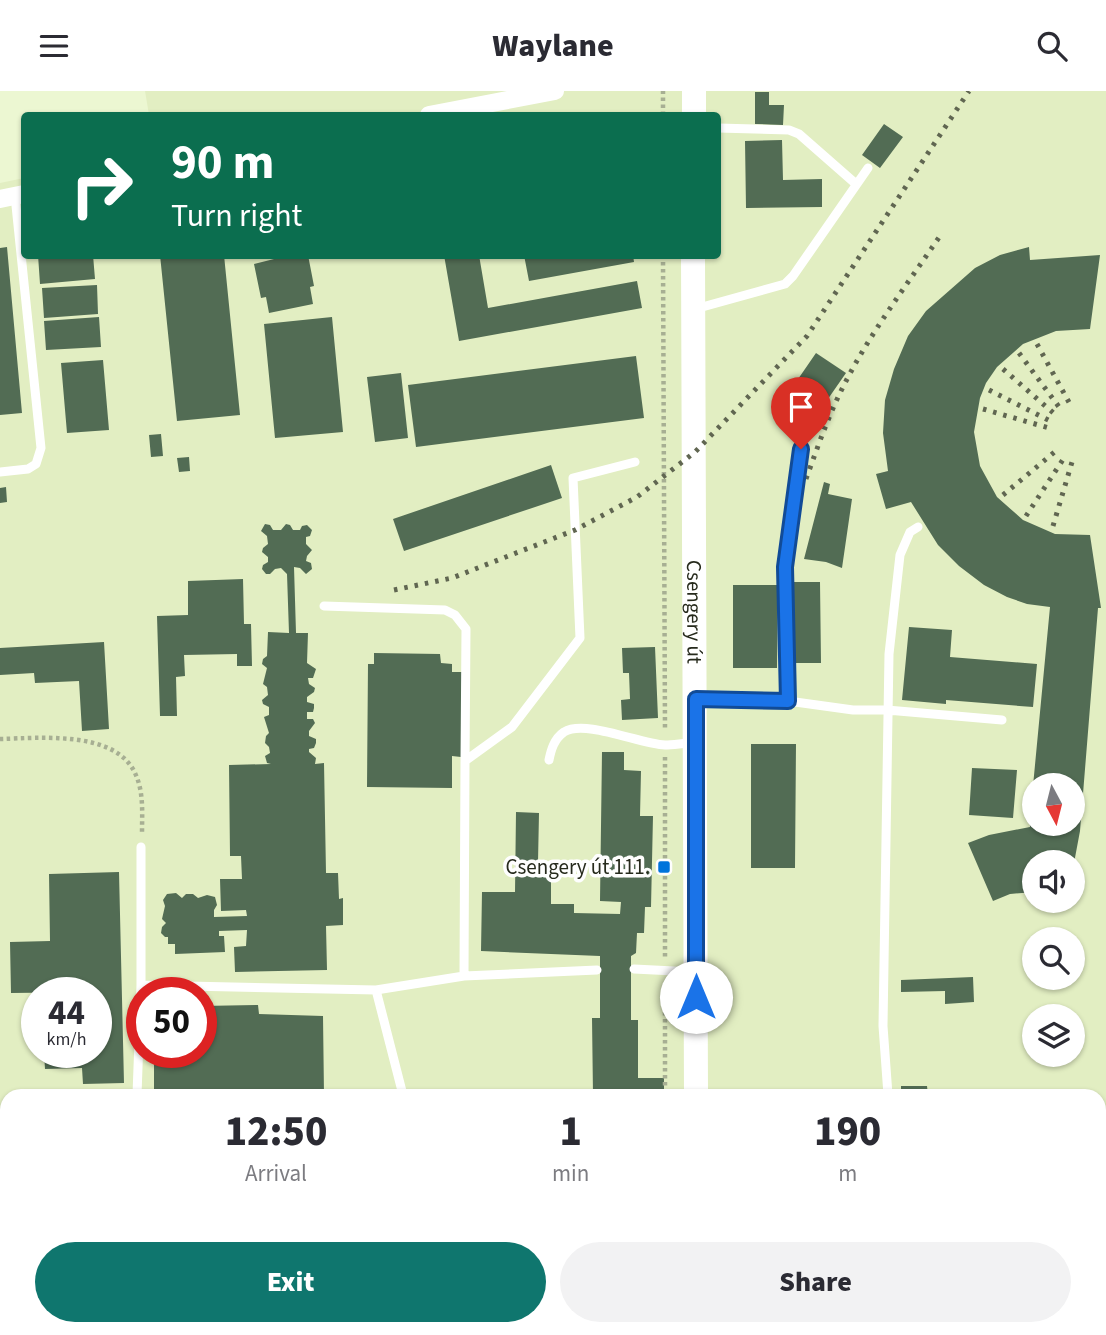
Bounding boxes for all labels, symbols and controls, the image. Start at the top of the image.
text: Waylane [492,23,614,69]
icon: menu [35,27,73,65]
icon: search [1033,27,1071,65]
text: 90 m [171,128,275,198]
icon: right [56,140,147,231]
text: Turn right [171,193,302,239]
pin [771,377,831,449]
icon: arrive [782,388,820,426]
street label: Csengery út [679,560,709,664]
north arrow [1022,773,1085,837]
map controls [1022,773,1085,1067]
button: sound [1022,850,1085,913]
place label: Csengery út 111. [506,852,650,882]
marker: Csengery út 111. [656,859,672,875]
button: search [1022,927,1085,990]
position arrow [659,960,733,1034]
speed limit sign: 50 [126,977,217,1068]
text: 44 [48,988,85,1038]
button: layers [1022,1004,1085,1067]
text: km/h [47,1027,86,1052]
text: 12:50 [225,1102,327,1162]
text: 1 [559,1102,582,1162]
text: 190 [814,1102,881,1162]
text: Arrival [245,1157,307,1190]
text: min [552,1157,589,1190]
text: m [838,1157,857,1190]
button: Exit [35,1242,546,1322]
button: Share [560,1242,1071,1322]

